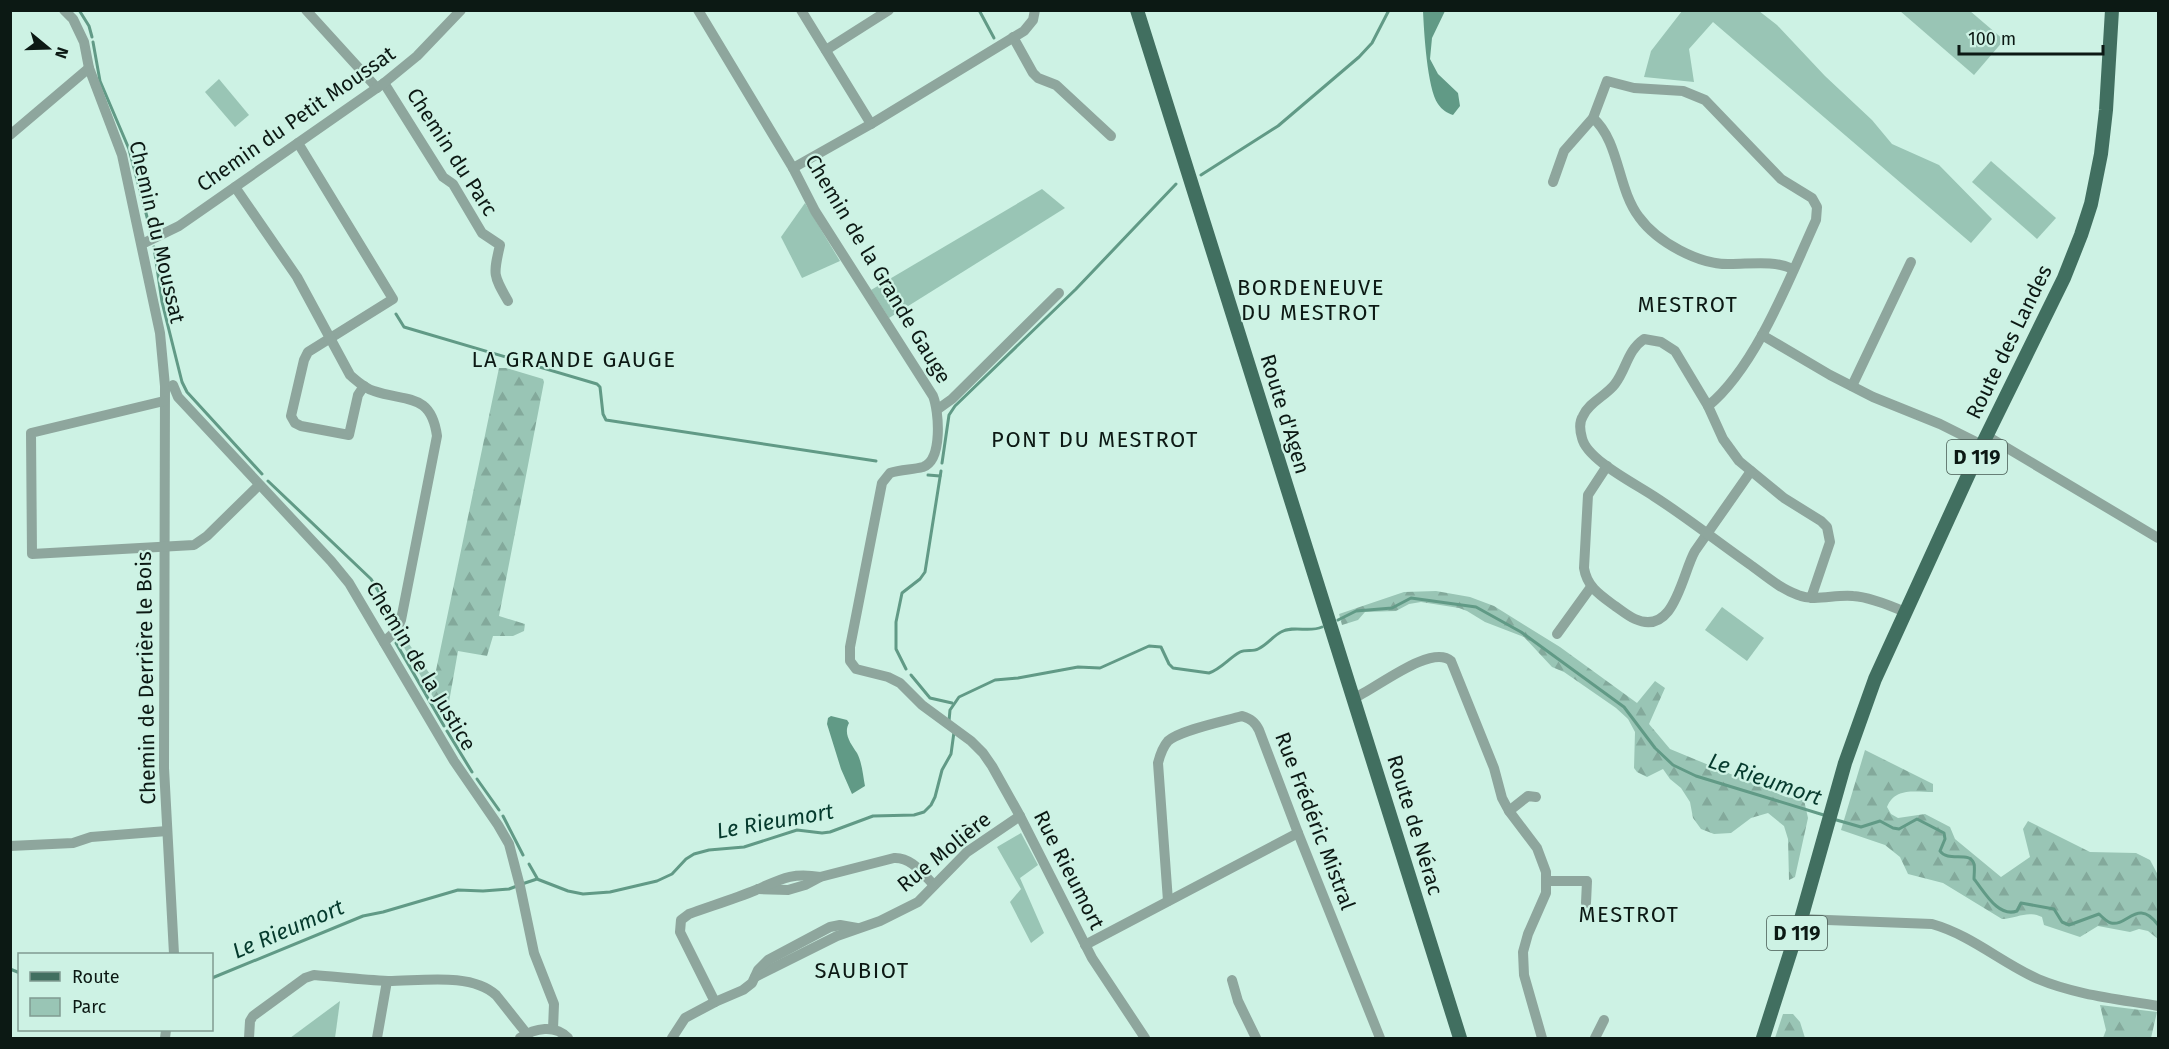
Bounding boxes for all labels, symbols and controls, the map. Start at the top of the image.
north arrow [18,18,78,78]
scale bar [1959,18,2103,56]
text: 100 m [1968,28,2016,50]
street label: Chemin du Petit Moussat [192,40,401,197]
text: N [51,45,72,61]
street label: Chemin du Parc [401,83,503,221]
street label: Chemin du Moussat [123,138,191,326]
street label: Chemin de la Grande Gauge [799,150,957,388]
street label: Route des Landes [1960,260,2058,423]
district label: BORDENEUVE DU MESTROT [1237,274,1385,326]
district label: MESTROT [1638,291,1739,318]
district label: LA GRANDE GAUGE [472,346,676,373]
street label: Route d'Agen [1254,351,1316,477]
district label: PONT DU MESTROT [991,426,1199,453]
road number: D 119 [1947,440,2007,474]
street label: Chemin de Derrière le Bois [131,551,161,805]
street label: Chemin de la Justice [360,577,482,755]
street label: Rue Frédéric Mistral [1269,728,1361,914]
water label: Le Rieumort [1705,747,1825,811]
street label: Route de Nérac [1381,752,1449,898]
water label: Le Rieumort [714,797,836,845]
street label: Rue Molière [892,806,996,898]
street label: Rue Rieumort [1028,806,1110,934]
water label: Le Rieumort [228,893,348,965]
district label: MESTROT [1579,901,1680,928]
road number: D 119 [1767,916,1827,950]
legend [18,953,213,1031]
district label: SAUBIOT [814,957,910,984]
text: Route [72,966,120,988]
text: Parc [72,996,107,1018]

